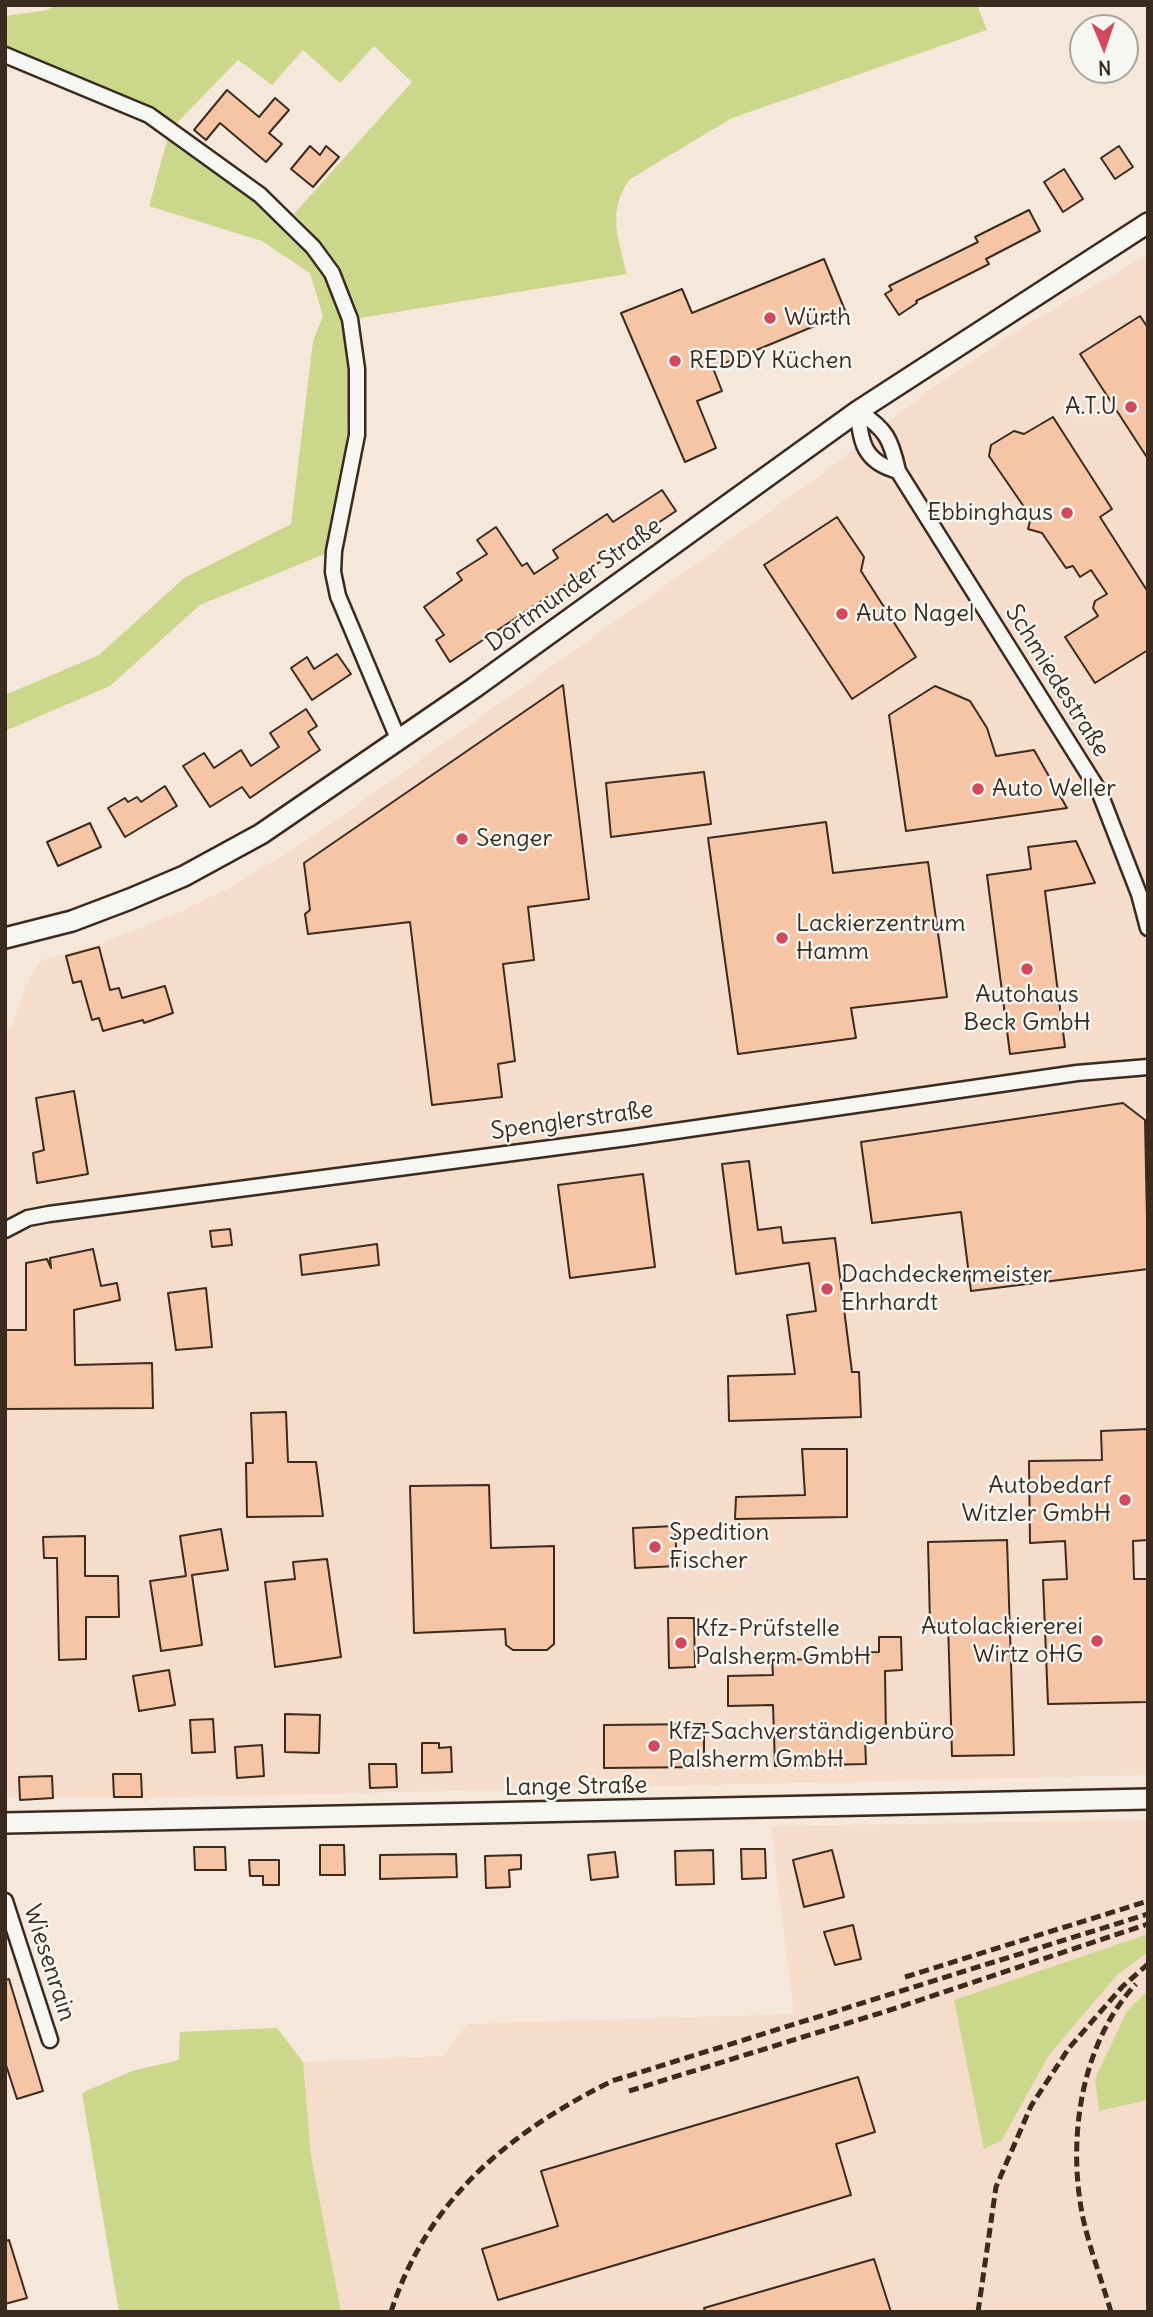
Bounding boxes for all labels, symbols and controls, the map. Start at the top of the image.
north arrow [1069,14,1139,84]
text: N [1098,56,1112,80]
place label: Würth [784,304,851,332]
marker: Würth [762,310,778,326]
place label: REDDY Küchen [689,347,852,375]
marker: REDDY Küchen [667,353,683,369]
place label: A.T.U [1065,393,1117,421]
marker: A.T.U [1123,399,1139,415]
place label: Ebbinghaus [927,499,1053,527]
marker: Ebbinghaus [1059,505,1075,521]
street label: Dortmunder Straße [481,512,667,658]
place label: Auto Nagel [856,600,974,628]
street label: Schmiedestraße [999,600,1115,762]
marker: Auto Nagel [834,606,850,622]
place label: Auto Weller [992,775,1116,803]
marker: Auto Weller [970,781,986,797]
place label: Senger [476,825,552,853]
marker: Senger [454,831,470,847]
place label: Lackierzentrum Hamm [796,910,966,966]
marker: Lackierzentrum Hamm [774,930,790,946]
marker: Autohaus Beck GmbH [1019,961,1035,977]
place label: Autohaus Beck GmbH [963,981,1091,1037]
street label: Spenglerstraße [489,1095,655,1147]
place label: Dachdeckermeister Ehrhardt [841,1261,1052,1317]
marker: Dachdeckermeister Ehrhardt [819,1281,835,1297]
place label: Autobedarf Witzler GmbH [962,1472,1111,1528]
marker: Autobedarf Witzler GmbH [1117,1492,1133,1508]
place label: Spedition Fischer [669,1519,769,1575]
marker: Spedition Fischer [647,1539,663,1555]
place label: Autolackiererei Wirtz oHG [921,1613,1083,1669]
place label: Kfz-Prüfstelle Palsherm GmbH [695,1615,871,1671]
marker: Autolackiererei Wirtz oHG [1089,1633,1105,1649]
marker: Kfz-Prüfstelle Palsherm GmbH [673,1635,689,1651]
place label: Kfz-Sachverständigenbüro Palsherm GmbH [668,1718,954,1774]
marker: Kfz-Sachverständigenbüro Palsherm GmbH [646,1738,662,1754]
street label: Lange Straße [504,1771,648,1803]
street label: Wiesenrain [17,1901,81,2025]

